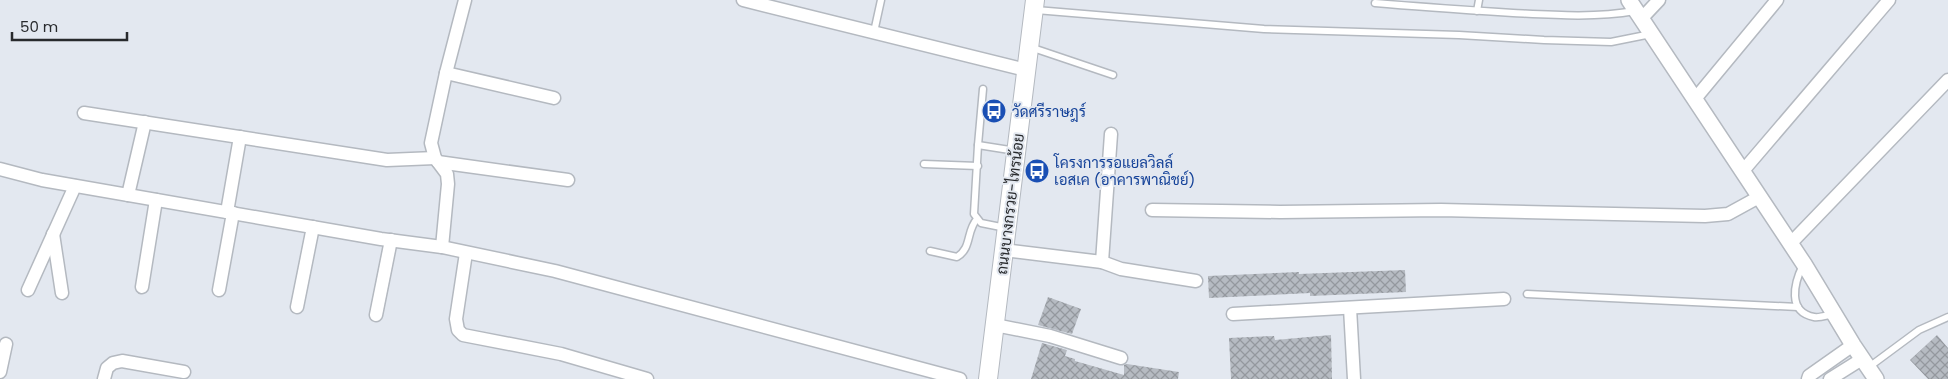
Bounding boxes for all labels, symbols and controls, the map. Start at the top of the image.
scale bar [12,10,128,42]
text: 50 m [20,16,58,37]
bus stop icon: วัดศรีราษฎร์ [981,98,1007,124]
place label: วัดศรีราษฎร์ [1012,101,1086,122]
street label: ถนนบางกรวย-ไทรน้อย [991,132,1029,276]
place label: โครงการรอแยลวิลล์ เอสเค (อาคารพาณิชย์) [1053,152,1195,190]
bus stop icon: โครงการรอแยลวิลล์ เอสเค (อาคารพาณิชย์) [1024,158,1050,184]

